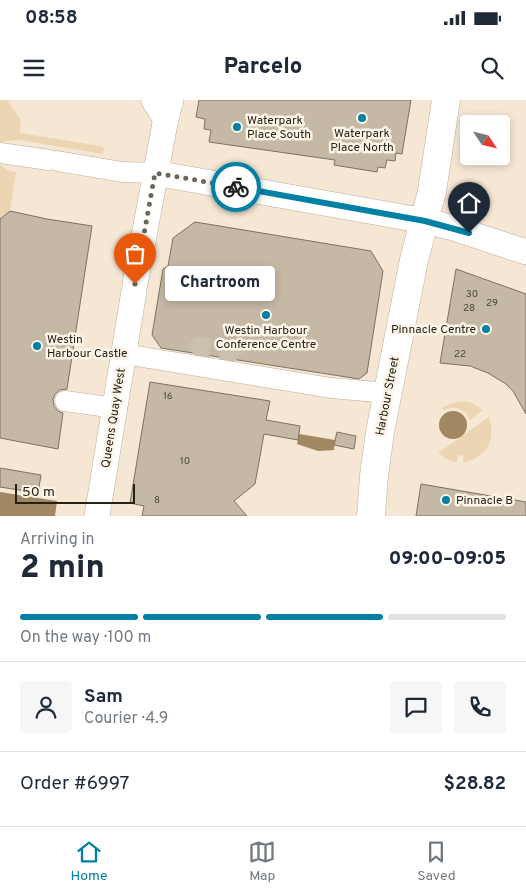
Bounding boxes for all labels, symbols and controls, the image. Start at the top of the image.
text: 08:58 [25,6,78,30]
icon: menu [20,54,48,82]
text: Parcelo [224,54,302,81]
icon: search [478,54,506,82]
marker: Waterpark Place North [356,112,368,124]
place label: Waterpark Place South [247,113,311,143]
north arrow [460,115,510,165]
map controls [460,115,510,165]
marker: Waterpark Place South [231,121,243,133]
place label: Waterpark Place North [330,126,394,156]
courier [211,162,261,212]
icon: bike [222,173,250,201]
pin [448,182,490,233]
icon: home [455,189,483,217]
pin [114,233,156,284]
icon: bag [121,240,149,268]
callout: Chartroom [165,266,275,302]
text: Chartroom [180,273,260,293]
house number: 30 [466,288,478,301]
house number: 29 [486,297,498,310]
house number: 28 [463,302,475,315]
marker: Westin Harbour Conference Centre [260,309,272,321]
place label: Pinnacle Centre [391,322,476,338]
place label: Westin Harbour Conference Centre [216,323,316,353]
marker: Pinnacle Centre [480,323,492,335]
place label: Westin Harbour Castle [47,332,128,362]
marker: Westin Harbour Castle [31,340,43,352]
house number: 22 [454,348,466,361]
street label: Harbour Street [372,355,403,437]
street label: Queens Quay West [98,367,130,469]
house number: 16 [163,390,173,403]
house number: 10 [180,455,190,468]
scale bar [15,481,135,504]
text: 50 m [22,484,55,501]
place label: Pinnacle B [456,493,513,509]
house number: 8 [154,494,160,507]
marker: Pinnacle B [440,494,452,506]
text: Arriving in [20,530,95,550]
text: 09:00–09:05 [389,547,506,571]
text: 2 min [20,549,105,589]
text: On the way · 100 m [20,628,151,648]
button: person [20,681,72,733]
button: chat [390,681,442,733]
button: phone [454,681,506,733]
text: Sam [84,685,123,709]
text: Courier · 4.9 [84,709,168,729]
text: Order #6997 [20,772,130,796]
text: $28.82 [444,772,506,796]
tab: Home [70,838,108,885]
tab: Map [248,838,276,885]
tab: Saved [417,838,456,885]

